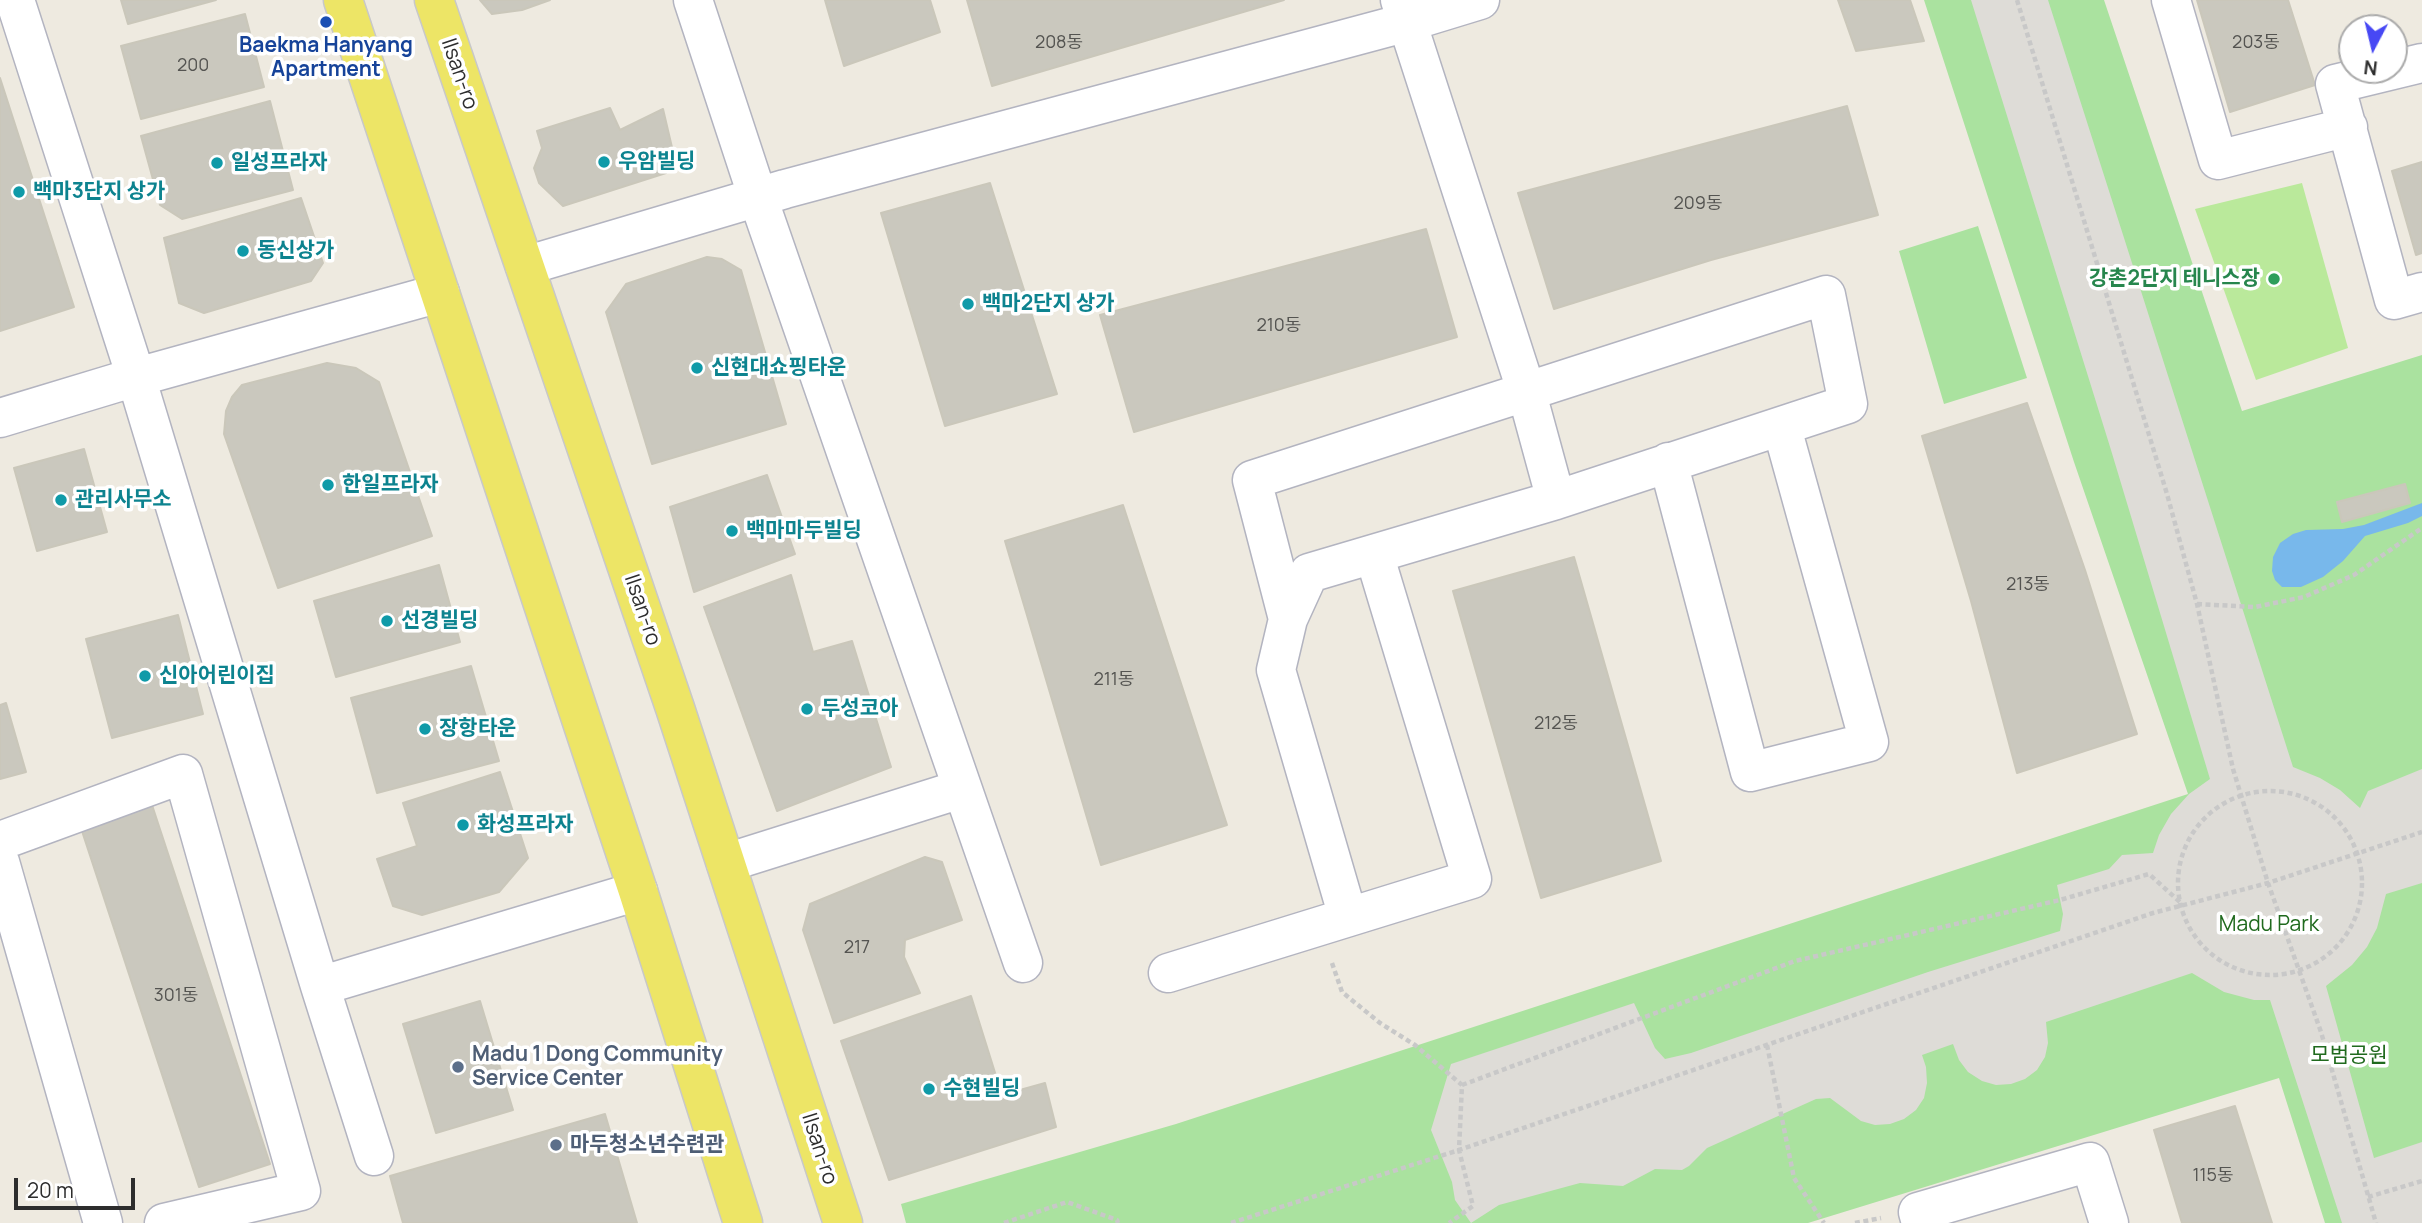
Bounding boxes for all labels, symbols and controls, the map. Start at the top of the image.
marker: Baekma Hanyang Apartment [318,14,334,30]
north arrow [2338,14,2408,84]
house number: 208동 [1035,32,1083,54]
house number: 203동 [2232,32,2280,54]
place label: Baekma Hanyang Apartment [239,33,413,83]
street label: Ilsan-ro [435,35,483,113]
text: N [2362,54,2379,82]
house number: 200 [177,55,209,77]
place label: 우암빌딩 [618,149,695,175]
place label: 일성프라자 [231,150,328,176]
marker: 우암빌딩 [596,154,612,170]
marker: 일성프라자 [209,155,225,171]
place label: 백마3단지 상가 [33,179,165,205]
marker: 백마3단지 상가 [11,184,27,200]
house number: 209동 [1674,193,1722,215]
place label: 동신상가 [257,238,334,264]
marker: 동신상가 [235,243,251,259]
place label: 강촌2단지 테니스장 [2089,266,2260,292]
marker: 강촌2단지 테니스장 [2266,271,2282,287]
place label: 백마2단지 상가 [982,291,1115,317]
marker: 백마2단지 상가 [960,296,976,312]
house number: 210동 [1257,315,1301,337]
place label: 신현대쇼핑타운 [711,355,846,381]
marker: 신현대쇼핑타운 [689,360,705,376]
place label: 한일프라자 [342,472,439,498]
marker: 한일프라자 [320,477,336,493]
place label: 관리사무소 [75,487,172,513]
marker: 관리사무소 [53,492,69,508]
place label: 백마마두빌딩 [746,518,862,544]
marker: 백마마두빌딩 [724,523,740,539]
street label: Ilsan-ro [618,571,666,649]
house number: 213동 [2006,574,2050,596]
place label: 선경빌딩 [401,608,478,634]
marker: 선경빌딩 [379,613,395,629]
place label: 신아어린이집 [159,663,275,689]
marker: 신아어린이집 [137,668,153,684]
house number: 211동 [1094,669,1134,691]
place label: 두성코아 [821,696,898,722]
marker: 두성코아 [799,701,815,717]
house number: 212동 [1534,713,1578,735]
place label: 장항타운 [439,716,516,742]
marker: 장항타운 [417,721,433,737]
place label: 화성프라자 [477,812,574,838]
marker: 화성프라자 [455,817,471,833]
park label: Madu Park [2219,912,2319,938]
house number: 217 [844,937,870,959]
house number: 301동 [154,985,198,1007]
place label: Madu 1 Dong Community Service Center [472,1042,723,1092]
park label: 모범공원 [2310,1043,2388,1069]
marker: Madu 1 Dong Community Service Center [450,1059,466,1075]
place label: 수현빌딩 [943,1076,1020,1102]
marker: 수현빌딩 [921,1081,937,1097]
street label: Ilsan-ro [796,1110,842,1188]
place label: 마두청소년수련관 [570,1132,725,1158]
marker: 마두청소년수련관 [548,1137,564,1153]
scale bar [18,1164,138,1208]
house number: 115동 [2193,1165,2233,1187]
text: 20 m [27,1176,74,1204]

